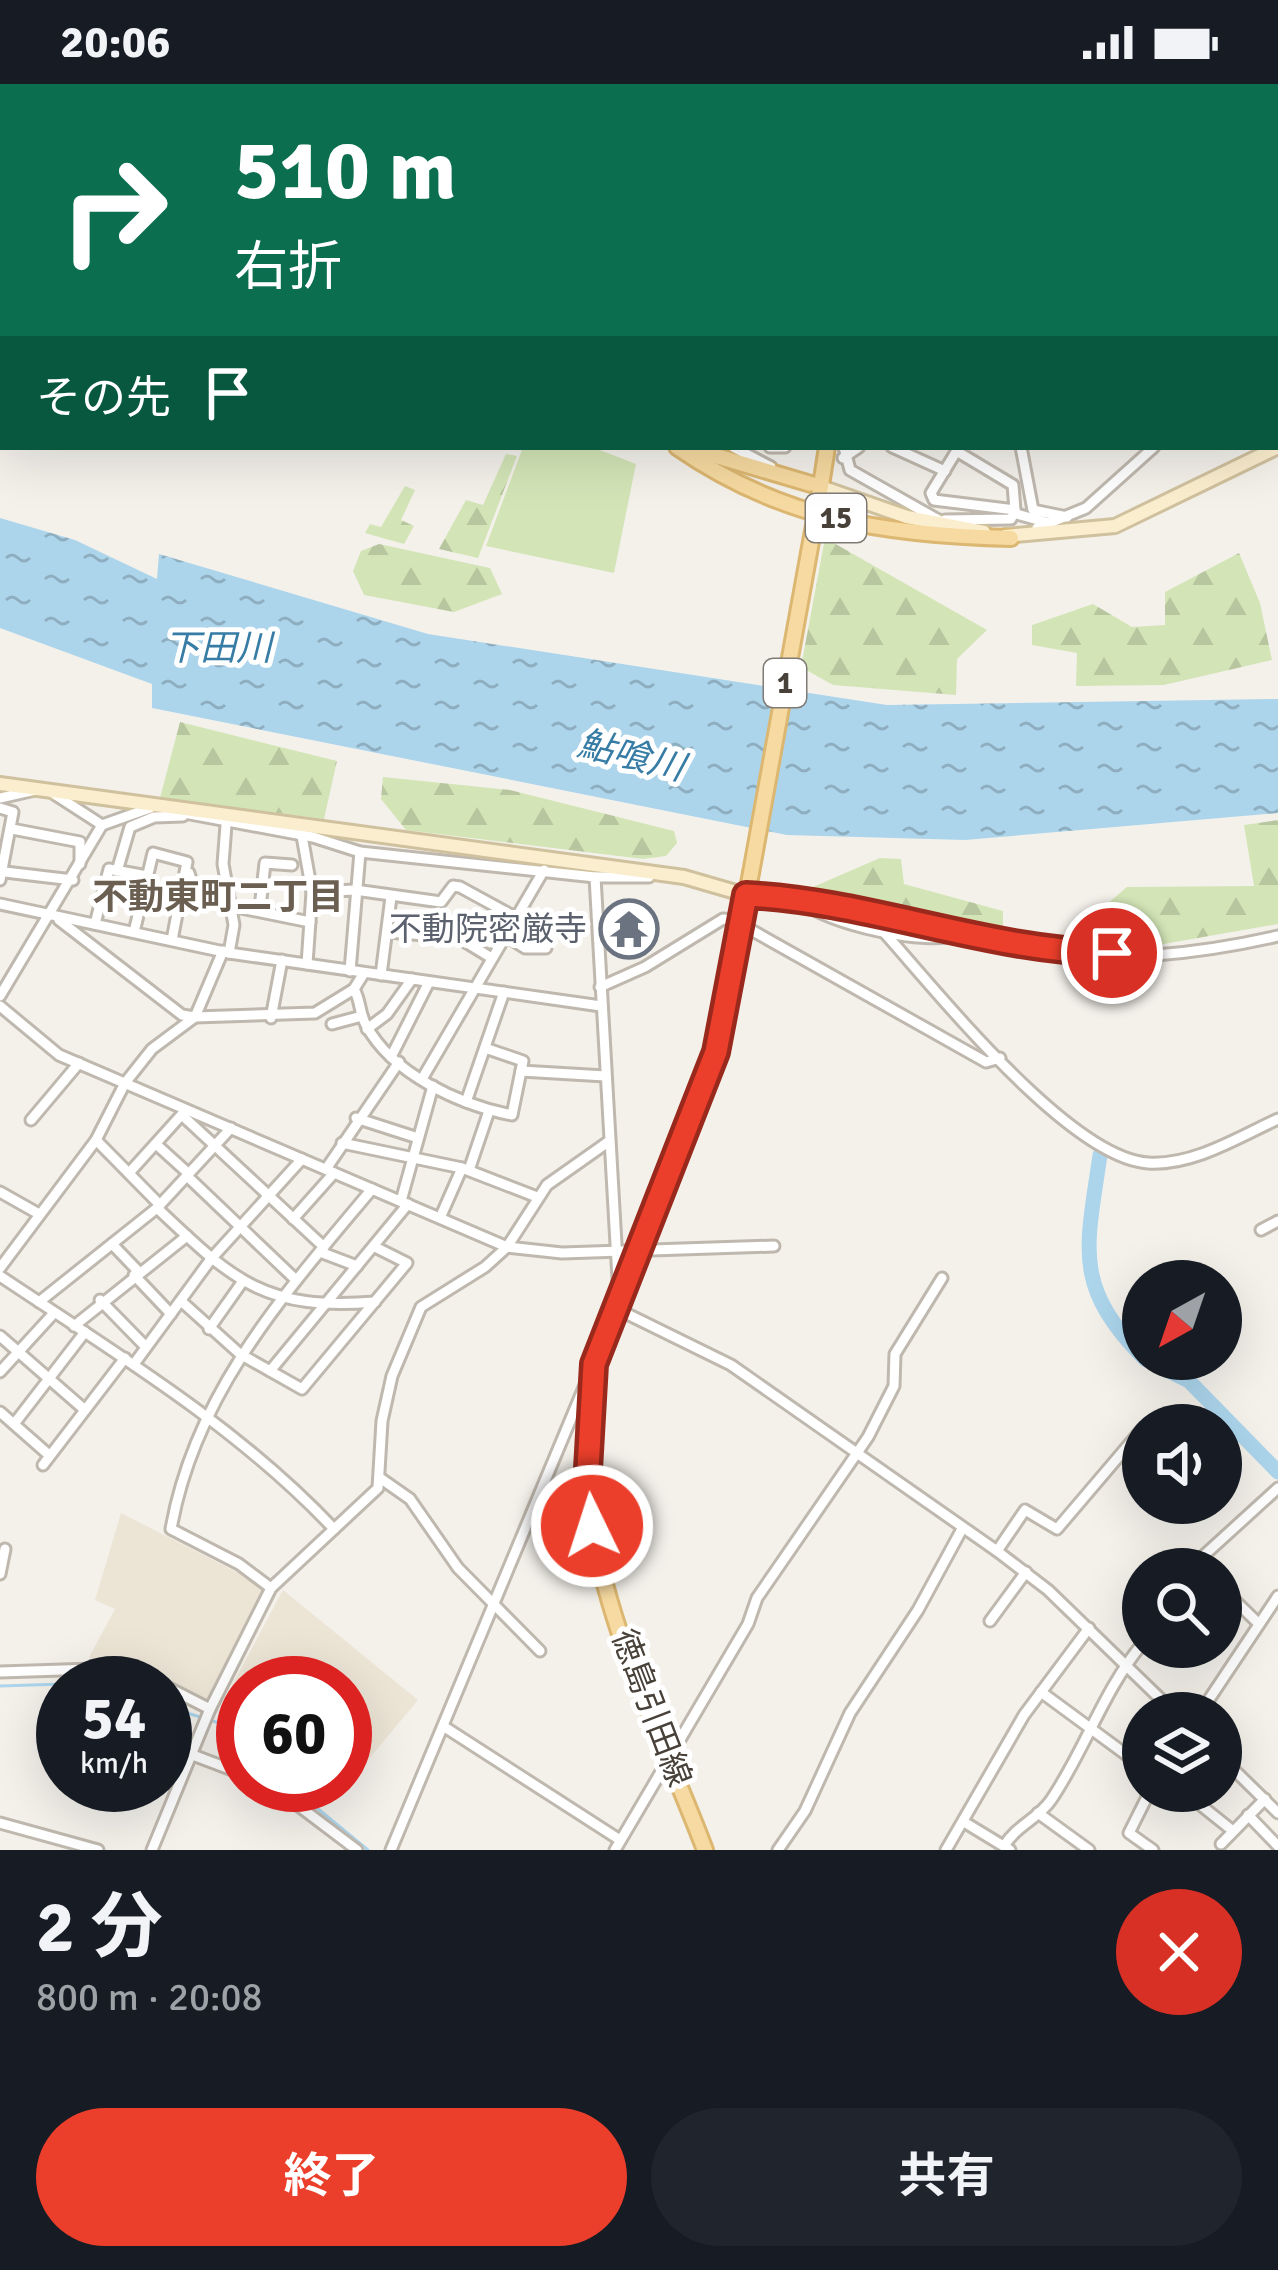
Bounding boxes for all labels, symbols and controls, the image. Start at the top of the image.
text: 20:06 [60,15,170,70]
text: 510 m [234,119,456,223]
icon: right [36,132,192,288]
text: 右折 [234,234,342,301]
icon: arrive [195,360,261,426]
text: その先 [36,371,171,426]
road number: 15 [806,494,866,542]
water label: 下田川 [164,626,276,671]
road number: 1 [764,659,806,707]
water label: 鮎喰川 [573,721,693,792]
district label: 不動東町二丁目 [92,875,344,920]
temple icon: 不動院密厳寺 [598,898,660,960]
pin [1061,902,1163,1004]
place label: 不動院密厳寺 [389,909,587,950]
icon: arrive [1079,920,1145,986]
north arrow [1122,1260,1242,1380]
map controls [1122,1260,1242,1812]
button: sound [1122,1404,1242,1524]
position arrow [529,1463,655,1589]
button: search [1122,1548,1242,1668]
street label: 徳島引田線 [602,1624,700,1792]
speed limit sign: 60 [216,1656,372,1812]
text: 54 [82,1682,146,1756]
button: layers [1122,1692,1242,1812]
text: km/h [80,1745,148,1782]
text: 2 分 [36,1883,163,1972]
button: close [1116,1889,1242,2015]
text: 800 m · 20:08 [36,1973,263,2021]
button: 終了 [36,2108,627,2246]
button: 共有 [651,2108,1242,2246]

